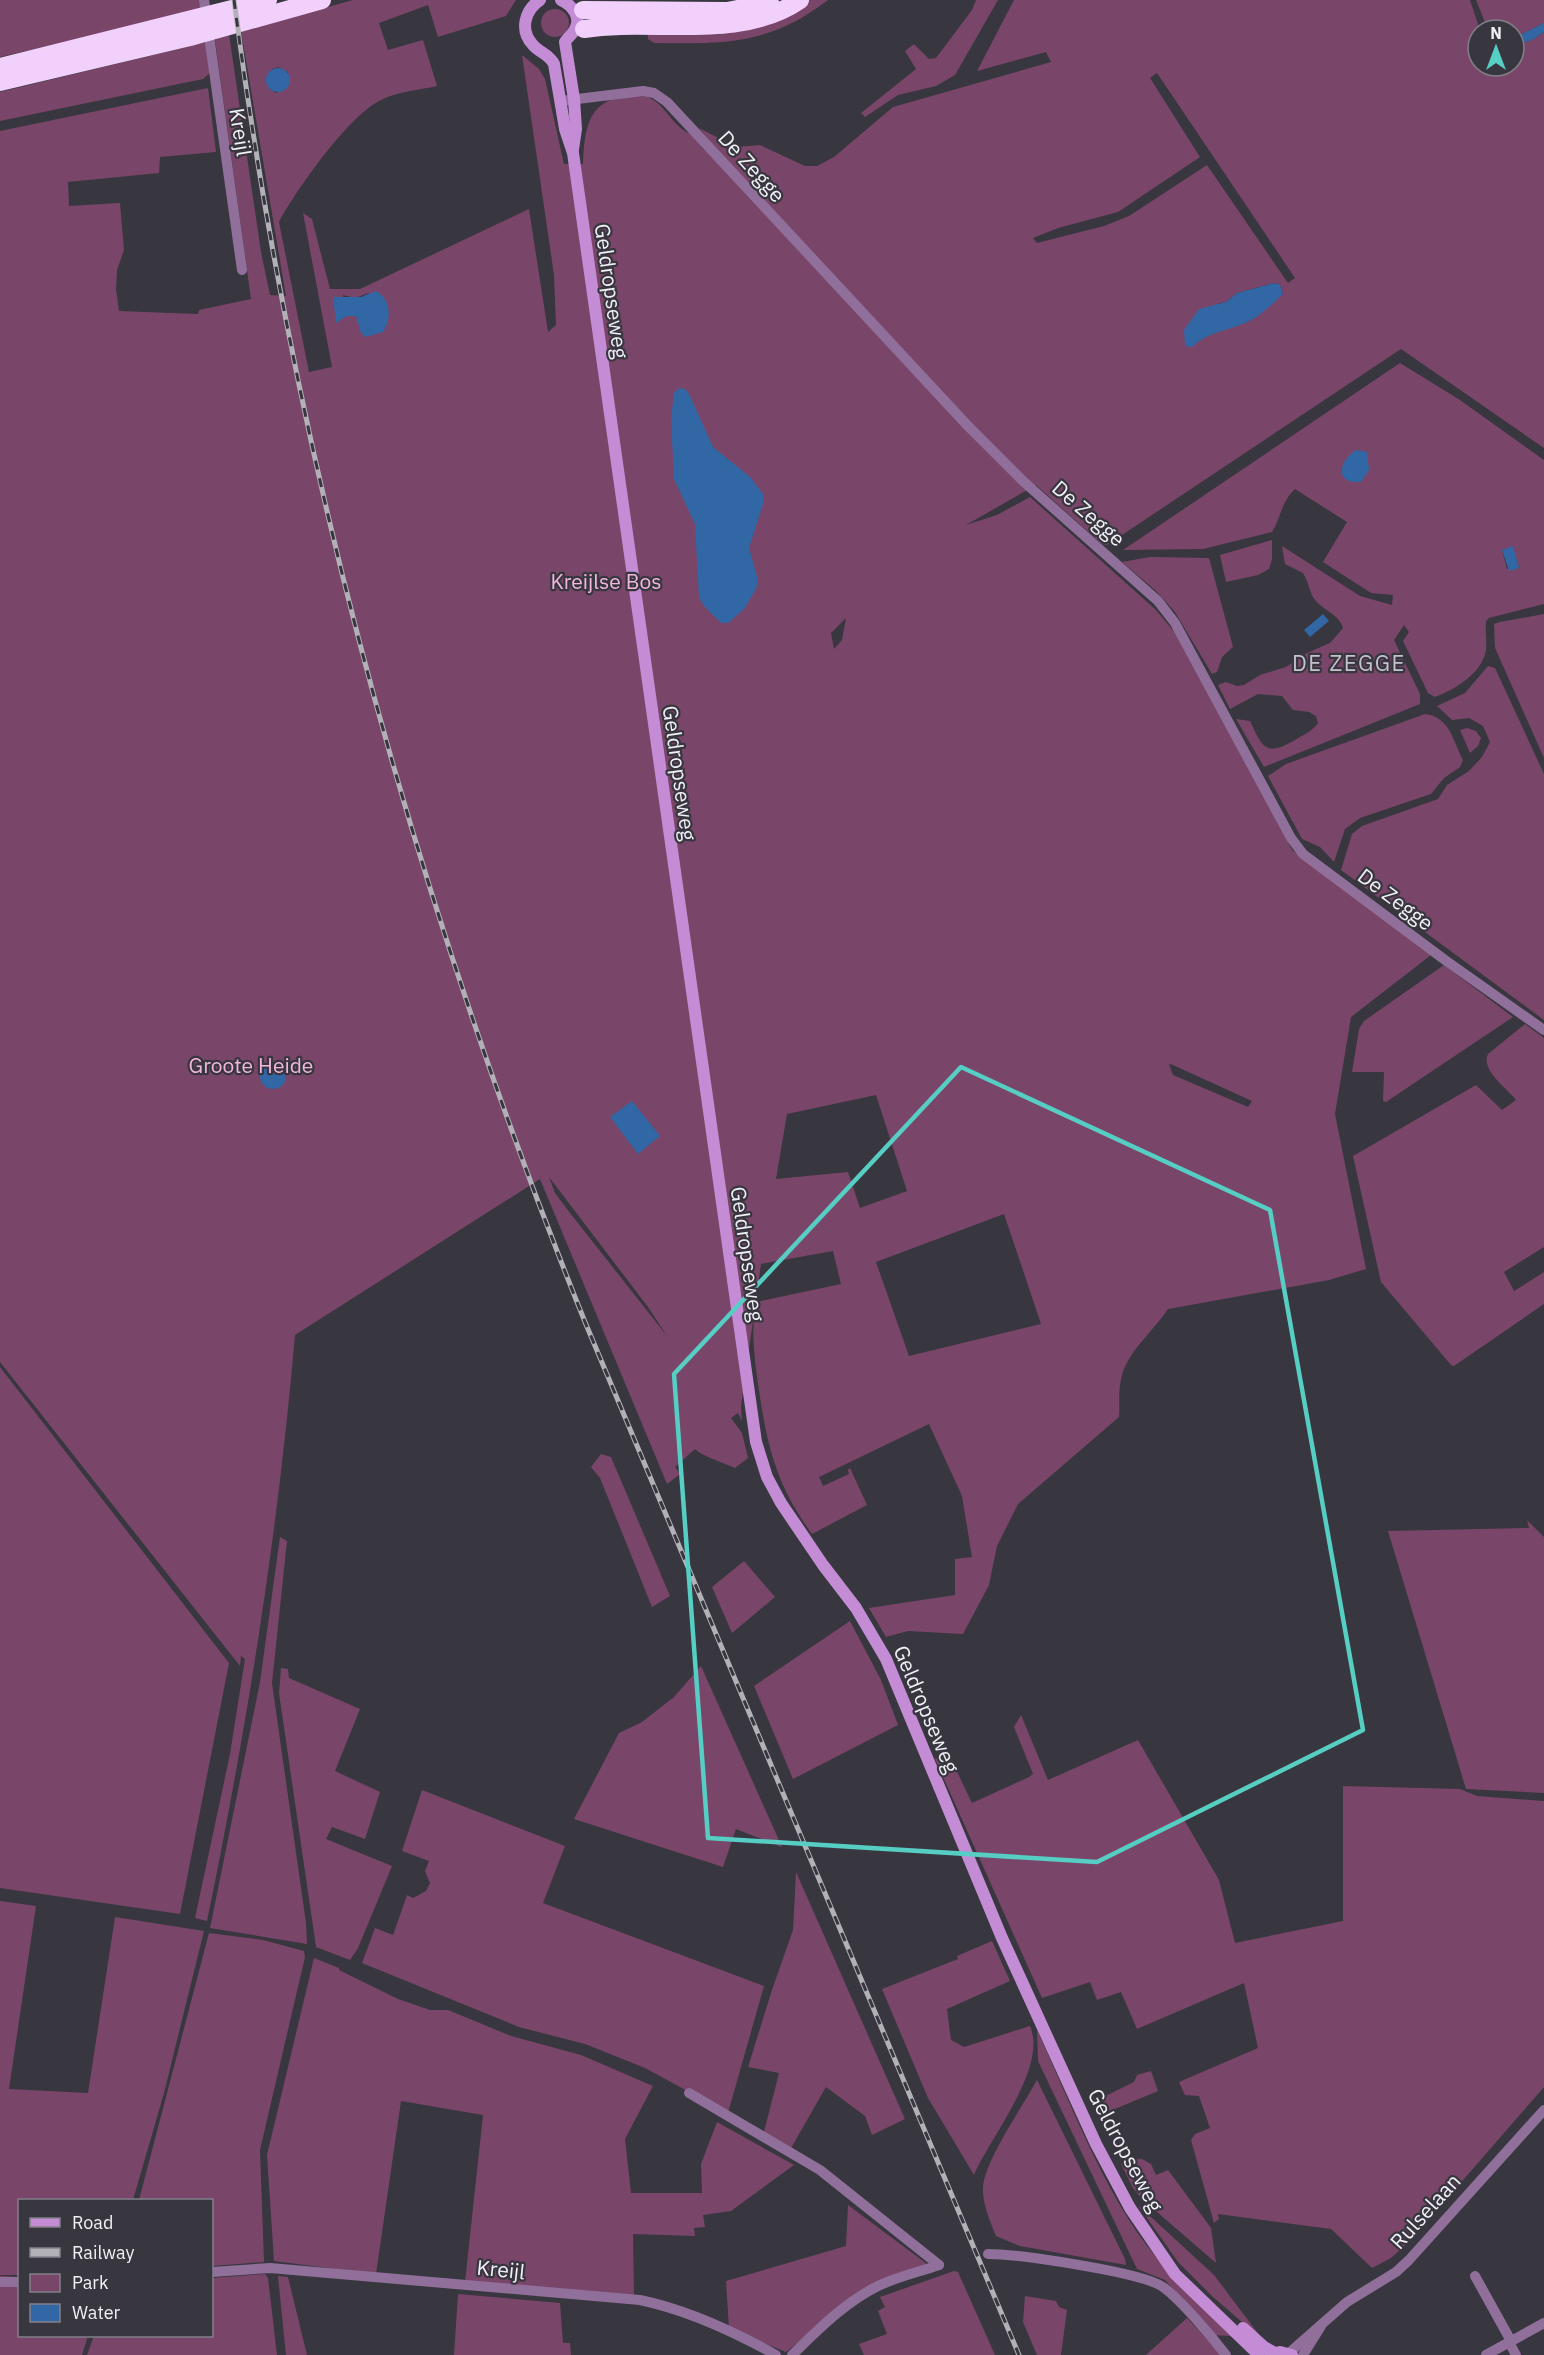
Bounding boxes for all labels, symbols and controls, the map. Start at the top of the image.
north arrow [1466,18,1526,78]
text: N [1490,23,1502,43]
street label: Kreijl [223,106,259,158]
street label: De Zegge [712,124,792,208]
street label: Geldropseweg [589,222,635,360]
street label: De Zegge [1047,474,1131,552]
park label: Kreijlse Bos [551,567,661,595]
district label: DE ZEGGE [1292,648,1406,677]
street label: Geldropseweg [657,704,703,842]
street label: De Zegge [1353,861,1439,937]
park label: Groote Heide [189,1051,313,1079]
street label: Geldropseweg [725,1185,771,1323]
street label: Geldropseweg [888,1641,966,1777]
street label: Geldropseweg [1082,2083,1170,2217]
street label: Rulselaan [1384,2167,1466,2255]
legend [18,2199,213,2337]
text: Road [72,2211,113,2234]
text: Railway [72,2241,134,2264]
street label: Kreijl [475,2253,527,2285]
text: Park [72,2271,109,2294]
text: Water [72,2301,121,2324]

